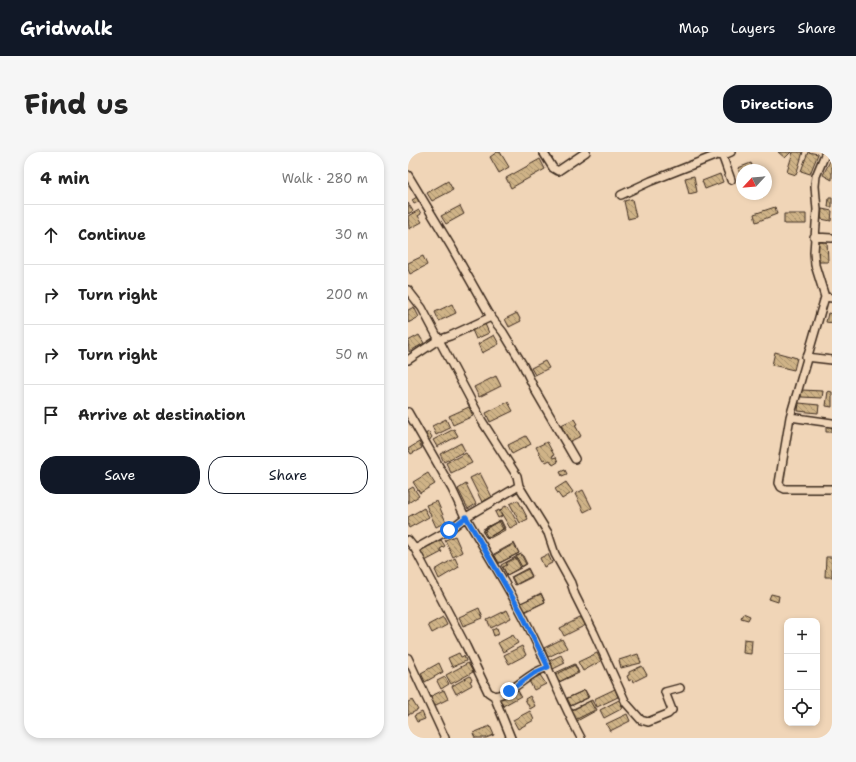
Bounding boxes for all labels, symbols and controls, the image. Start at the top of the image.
text: Gridwalk [20,16,113,41]
text: Map [679,19,709,37]
text: Layers [731,19,775,37]
text: Share [797,19,836,37]
text: Find us [24,85,129,123]
button: Directions [723,85,832,123]
north arrow [736,164,772,200]
text: 4 min [40,167,90,189]
text: Walk · 280 m [282,170,368,187]
icon: ahead [40,224,62,246]
text: Continue [78,225,146,245]
text: 30 m [334,226,368,243]
icon: right [40,284,62,306]
text: Turn right [78,285,158,305]
text: 200 m [326,286,368,303]
icon: right [40,344,62,366]
text: Turn right [78,345,158,365]
text: 50 m [335,346,368,363]
icon: arrive [40,404,62,426]
text: Arrive at destination [78,405,246,425]
button: Save [40,456,200,494]
button: Share [208,456,368,494]
route start [440,521,458,539]
map controls [784,618,820,726]
button: + [784,618,820,654]
button: − [784,654,820,690]
route end [500,682,518,700]
button: locate [784,690,820,726]

